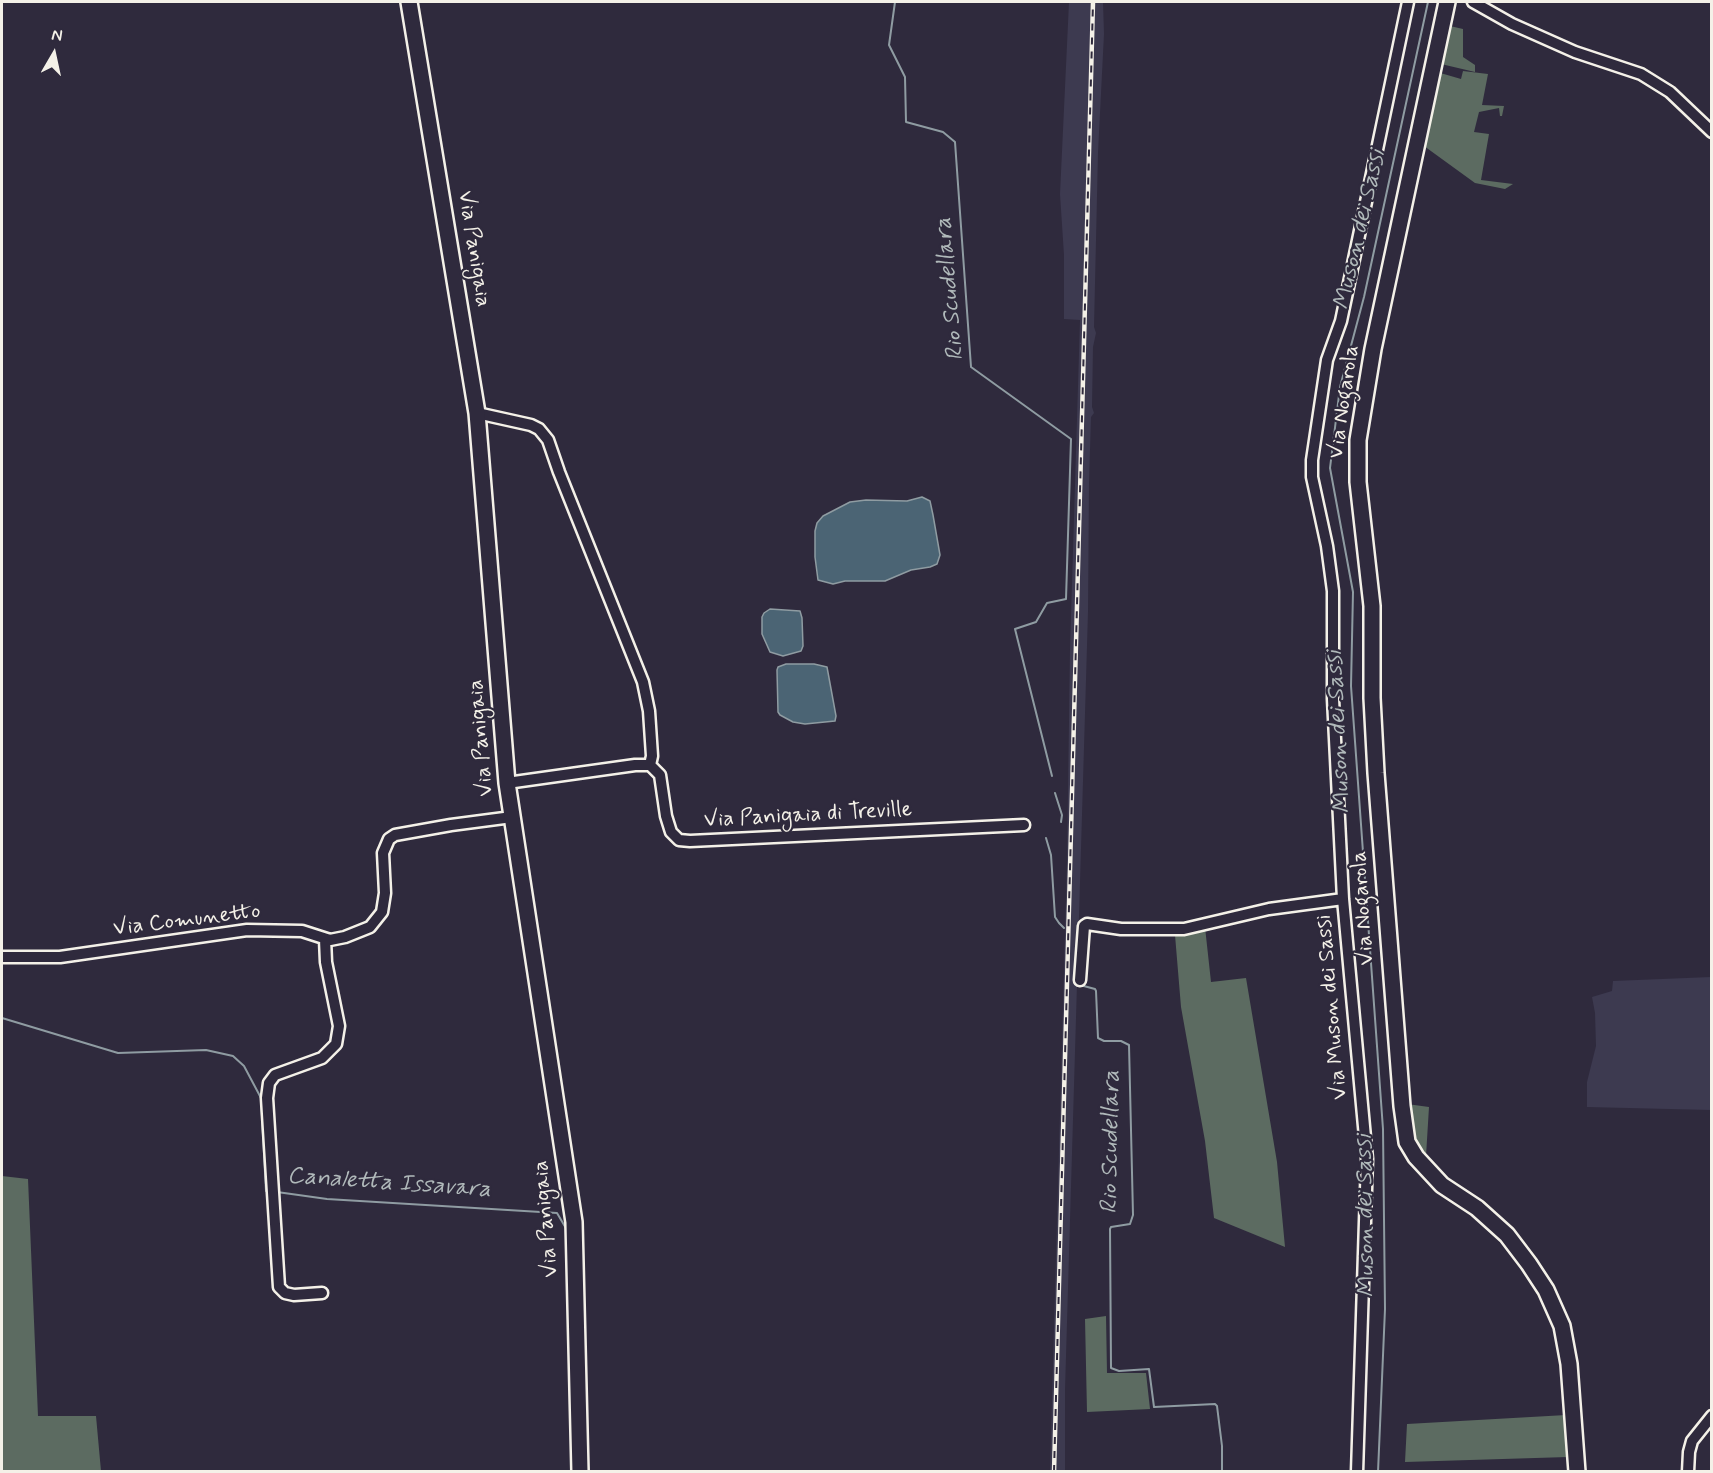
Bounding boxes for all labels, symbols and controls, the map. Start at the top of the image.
north arrow [24,24,84,84]
text: N [50,25,64,47]
water label: Muson dei Sassi [1329,147,1393,313]
street label: Via Panigaia [451,189,495,309]
water label: Rio Scudellara [930,216,972,362]
street label: Via Nogarola [1324,343,1366,461]
water label: Muson dei Sassi [1321,650,1359,814]
street label: Via Panigaia [464,678,500,798]
street label: Via Panigaia di Treville [703,797,913,835]
street label: Via Nogarola [1347,850,1381,966]
street label: Via Comunetto [112,899,262,943]
street label: Via Muson dei Sassi [1312,913,1354,1101]
water label: Rio Scudellara [1096,1070,1128,1214]
water label: Muson dei Sassi [1351,1134,1383,1298]
street label: Via Panigaia [529,1159,565,1279]
water label: Canaletta Issavara [286,1163,492,1205]

